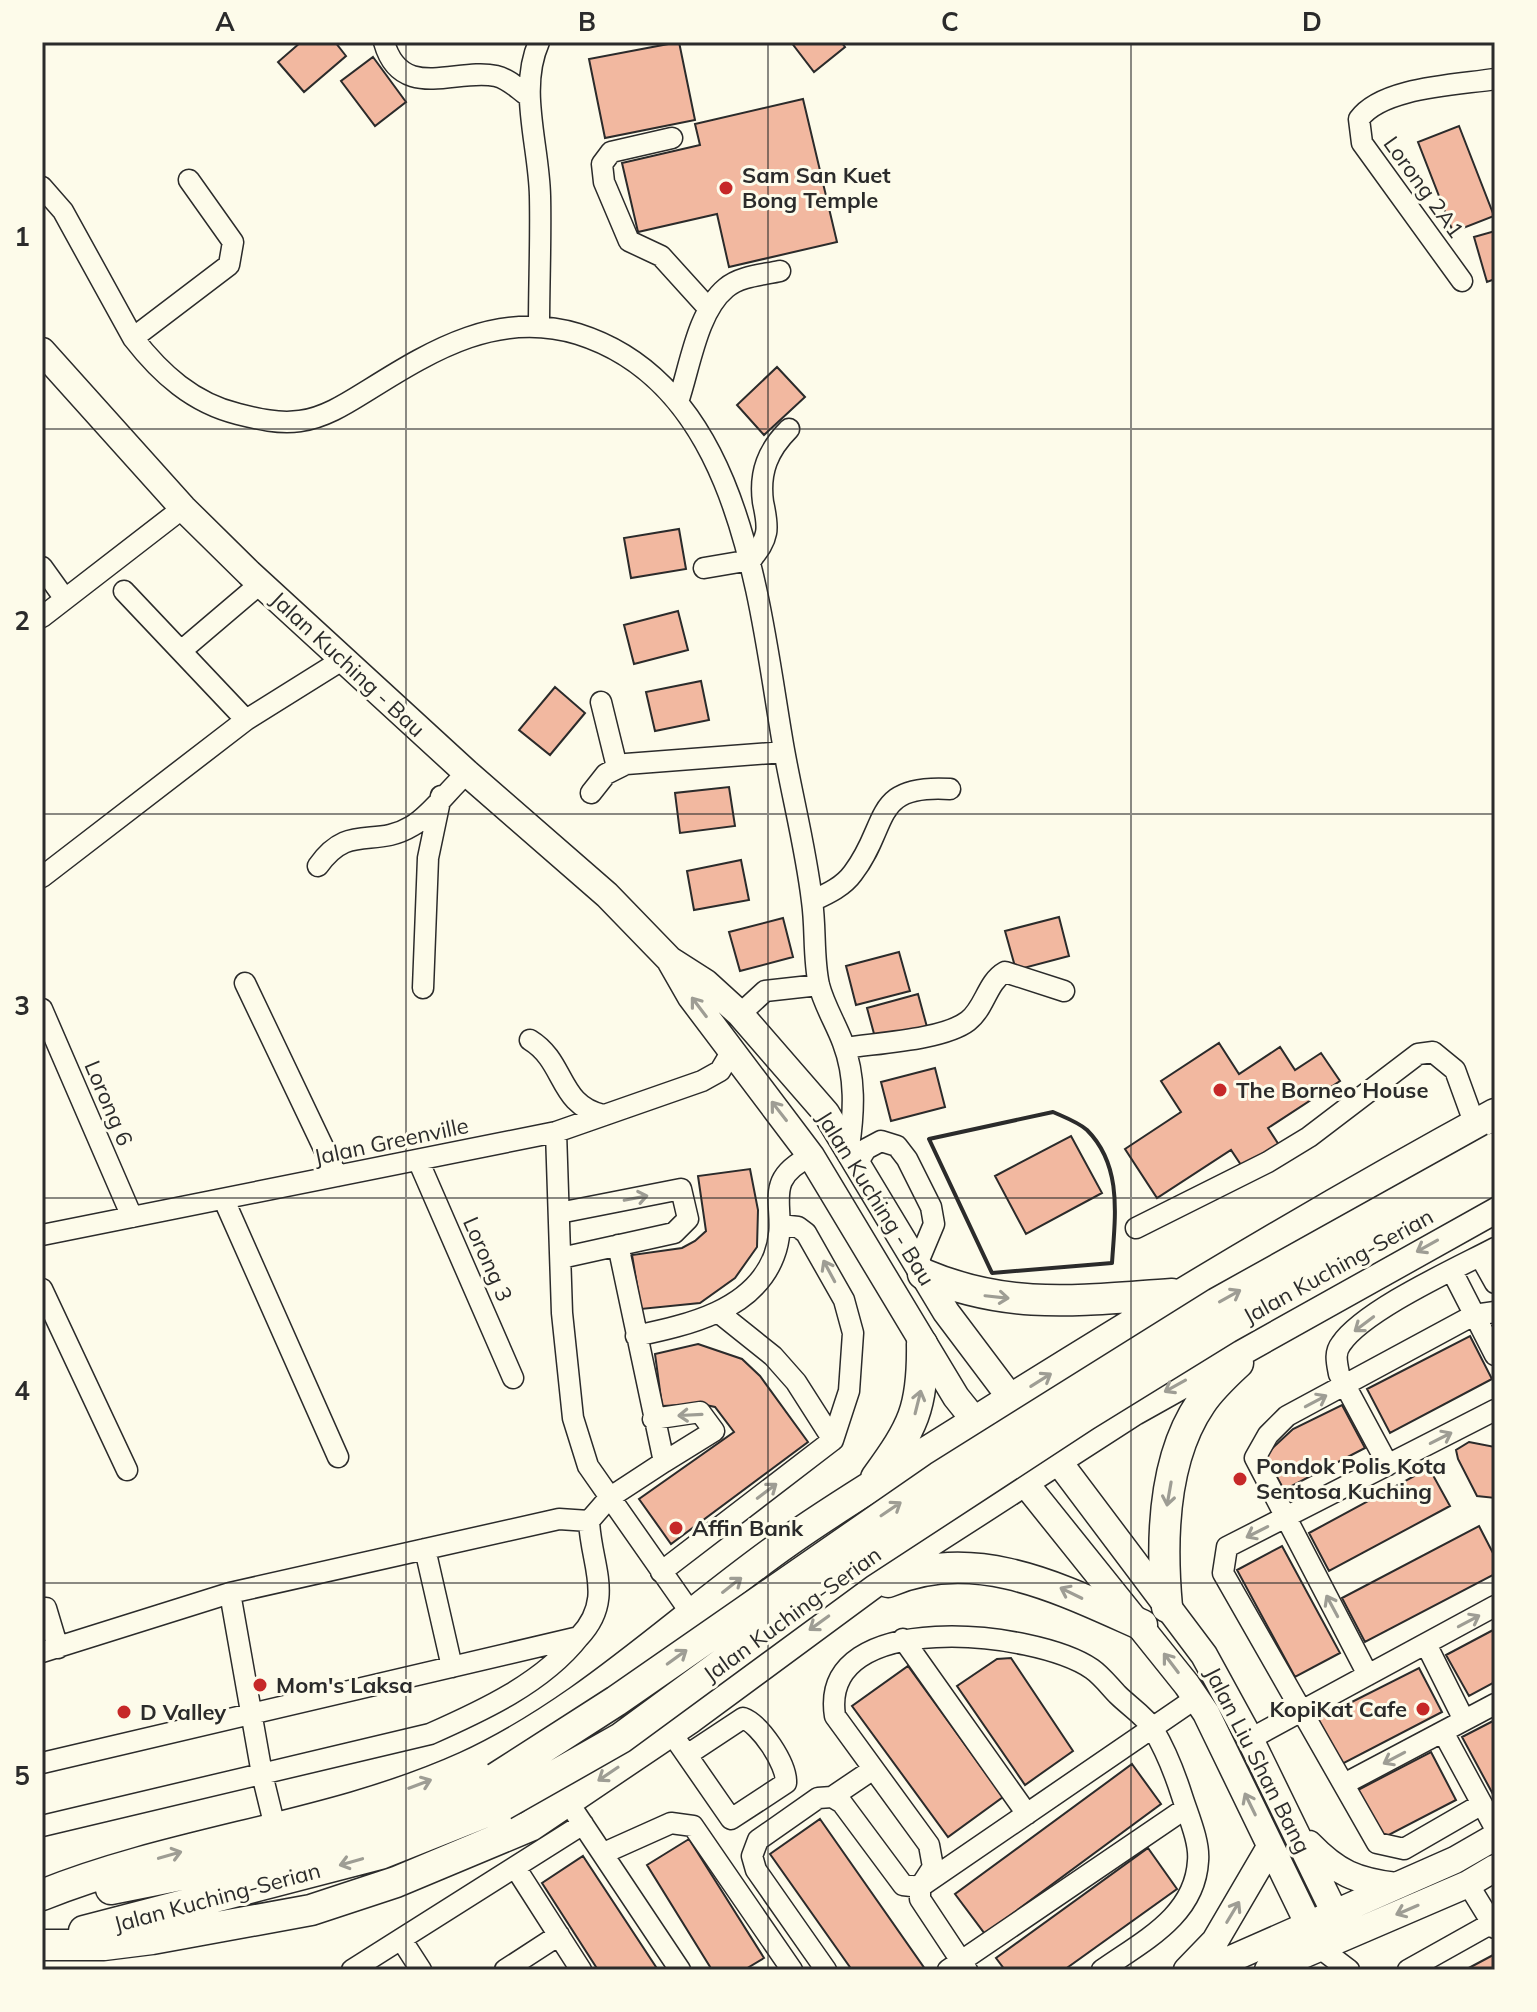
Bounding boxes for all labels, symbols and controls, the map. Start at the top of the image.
text: A [215,5,235,38]
text: B [578,5,596,38]
text: C [941,5,959,38]
text: D [1302,5,1322,38]
street label: Lorong 2A1 [1378,131,1470,243]
place label: Sam San Kuet Bong Temple [742,161,891,214]
marker: Sam San Kuet Bong Temple [717,179,735,197]
text: 1 [14,220,30,253]
street label: Jalan Kuching - Bau [265,585,431,743]
text: 2 [14,604,30,637]
text: 3 [14,989,30,1022]
one-way arrow [690,997,707,1018]
street label: Lorong 6 [79,1056,139,1150]
place label: The Borneo House [1236,1076,1428,1104]
marker: The Borneo House [1211,1081,1229,1099]
one-way arrow [770,1101,787,1122]
street label: Jalan Kuching - Bau [811,1105,941,1291]
street label: Jalan Greenville [311,1111,471,1171]
one-way arrow [623,1190,648,1205]
street label: Jalan Kuching-Serian [1238,1202,1438,1330]
street label: Lorong 3 [457,1212,519,1306]
one-way arrow [1416,1238,1439,1254]
one-way arrow [820,1260,836,1283]
one-way arrow [1217,1288,1241,1303]
one-way arrow [983,1289,1010,1304]
one-way arrow [1354,1315,1375,1332]
one-way arrow [1029,1371,1052,1387]
text: 4 [14,1374,30,1407]
one-way arrow [1164,1379,1188,1395]
one-way arrow [911,1389,926,1415]
one-way arrow [1304,1392,1327,1408]
one-way arrow [678,1407,704,1422]
one-way arrow [1429,1429,1453,1445]
place label: Pondok Polis Kota Sentosa Kuching [1256,1452,1446,1505]
marker: Pondok Polis Kota Sentosa Kuching [1231,1470,1249,1488]
one-way arrow [1161,1480,1176,1506]
one-way arrow [756,1482,777,1499]
one-way arrow [879,1501,902,1517]
place label: Affin Bank [692,1514,804,1542]
marker: Affin Bank [667,1519,685,1537]
one-way arrow [1245,1525,1269,1540]
street label: Jalan Kuching-Serian [698,1540,886,1688]
one-way arrow [721,1577,742,1594]
one-way arrow [1059,1585,1083,1600]
one-way arrow [1324,1594,1340,1618]
one-way arrow [1457,1612,1480,1628]
one-way arrow [809,1614,830,1631]
one-way arrow [666,1649,688,1666]
one-way arrow [1163,1653,1180,1675]
street label: Jalan Liu Shan Bang [1199,1662,1317,1858]
place label: Mom's Laksa [276,1671,413,1699]
marker: Mom's Laksa [251,1676,269,1694]
place label: KopiKat Cafe [1269,1695,1407,1723]
place label: D Valley [140,1698,226,1726]
marker: KopiKat Cafe [1414,1700,1432,1718]
marker: D Valley [115,1703,133,1721]
one-way arrow [1382,1750,1406,1766]
text: 5 [14,1759,30,1792]
one-way arrow [597,1766,619,1782]
one-way arrow [407,1776,431,1790]
one-way arrow [1242,1793,1257,1817]
one-way arrow [156,1846,182,1861]
one-way arrow [339,1855,365,1870]
street label: Jalan Kuching-Serian [110,1856,324,1938]
one-way arrow [1225,1901,1241,1924]
one-way arrow [1395,1903,1419,1918]

